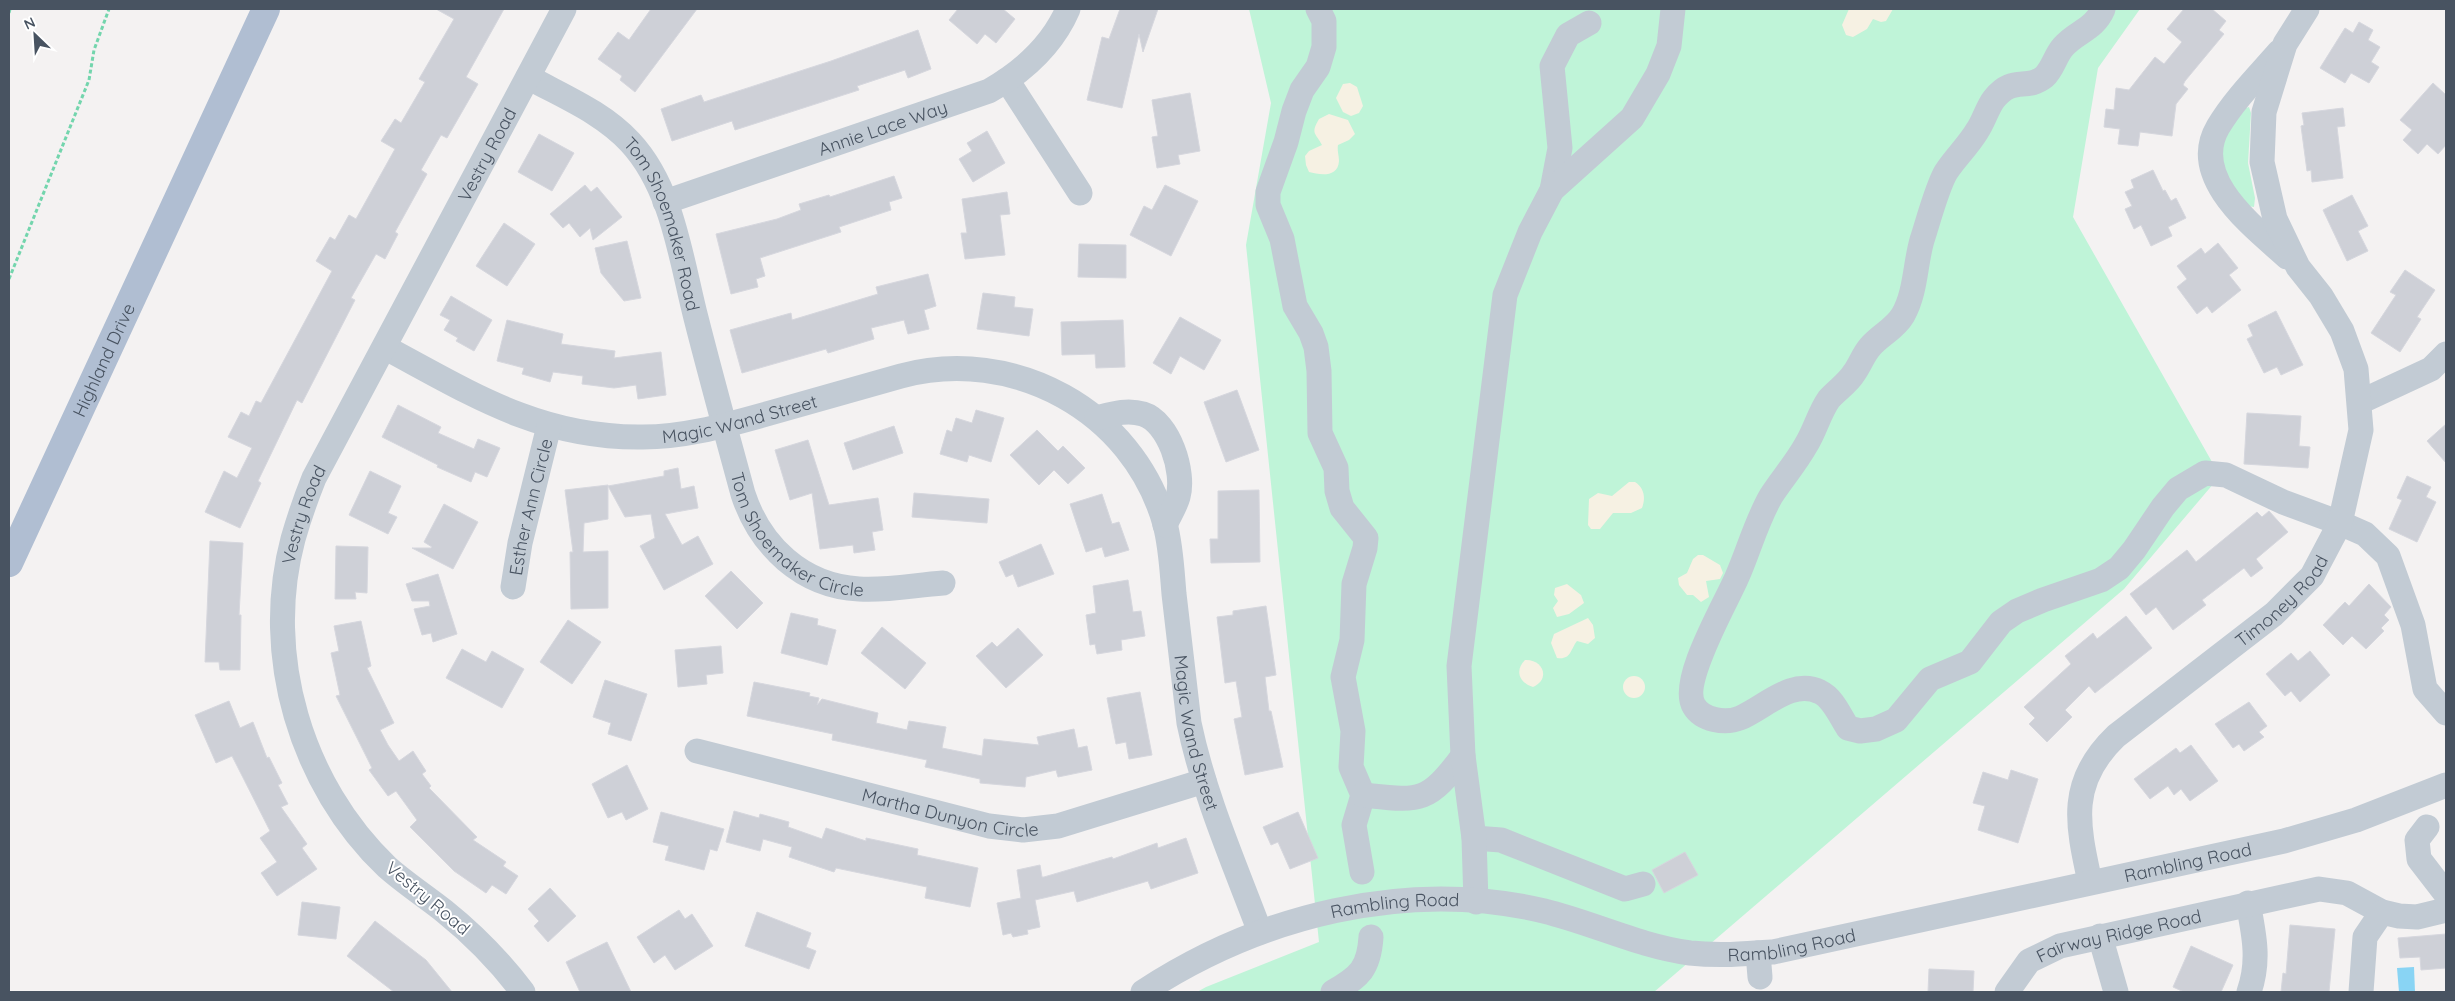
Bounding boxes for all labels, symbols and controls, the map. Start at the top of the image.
north arrow [10,10,60,60]
text: N [21,13,38,34]
street label: Annie Lace Way [815,95,950,160]
street label: Vestry Road [452,104,521,205]
street label: Tom Shoemaker Road [619,132,705,313]
street label: Highland Drive [67,299,140,420]
street label: Magic Wand Street [661,389,820,448]
street label: Esther Ann Circle [504,436,557,577]
street label: Vestry Road [276,461,330,566]
street label: Tom Shoemaker Circle [726,469,864,601]
street label: Timoney Road [2230,551,2333,651]
street label: Magic Wand Street [1170,654,1225,813]
street label: Martha Dunyon Circle [860,782,1040,842]
street label: Rambling Road [2122,837,2254,887]
street label: Vestry Road [381,856,475,940]
street label: Rambling Road [1328,888,1460,923]
street label: Fairway Ridge Road [2032,904,2203,967]
street label: Rambling Road [1727,923,1858,966]

